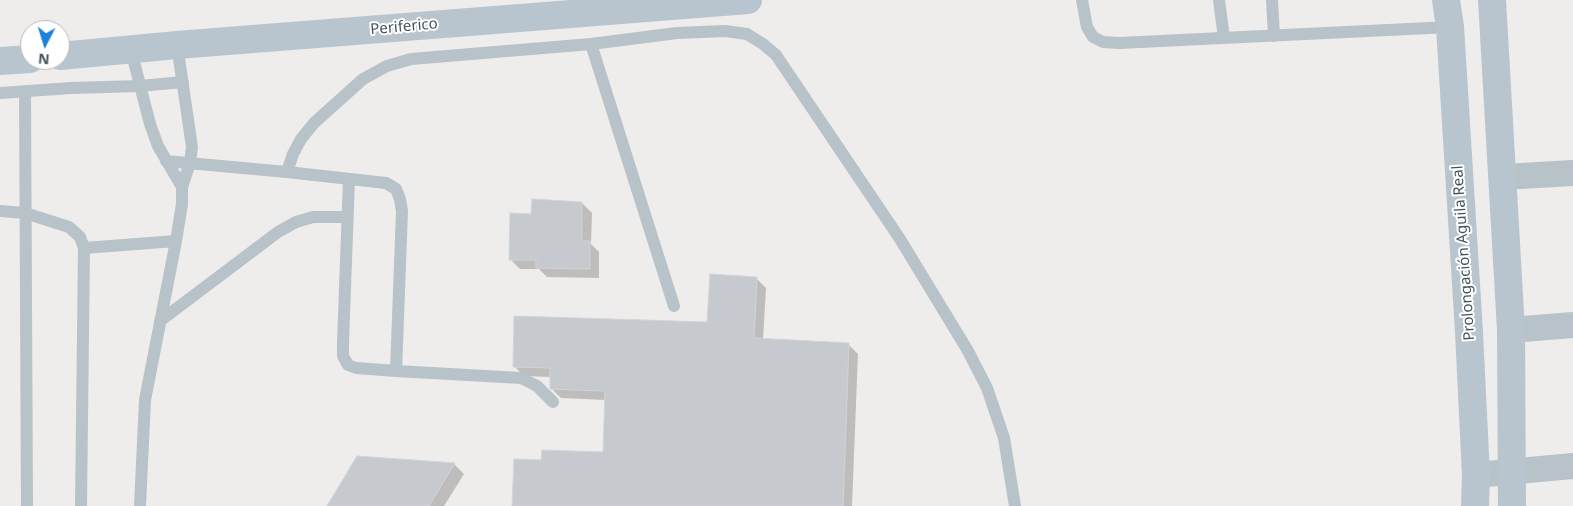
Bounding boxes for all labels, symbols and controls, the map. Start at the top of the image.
street label: Periferico [370,15,438,39]
north arrow [20,20,70,70]
text: N [37,49,50,69]
street label: Prolongación Aguila Real [1449,165,1479,341]

